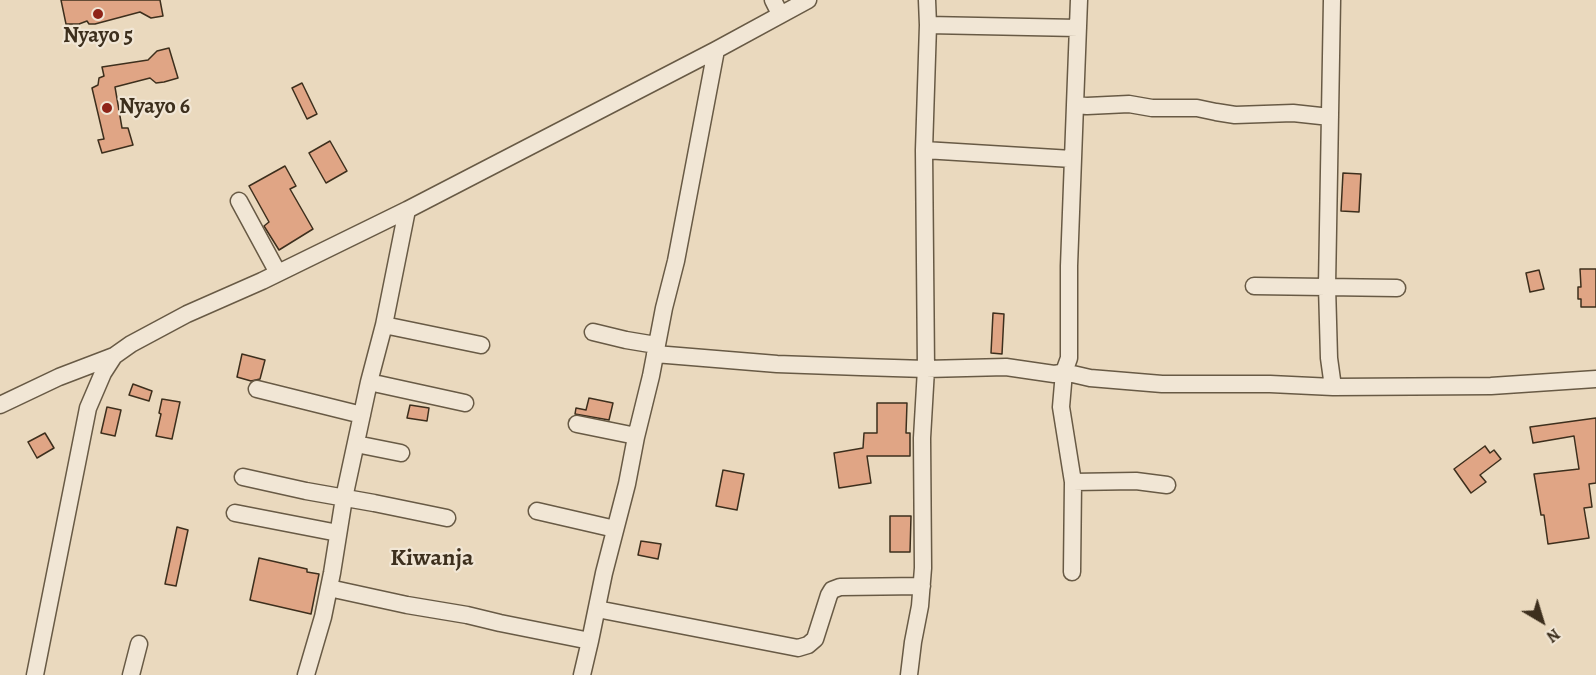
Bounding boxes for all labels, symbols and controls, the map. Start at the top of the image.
marker: Nyayo 5 [91,7,105,21]
place label: Nyayo 5 [63,24,133,50]
place label: Nyayo 6 [119,95,190,121]
marker: Nyayo 6 [100,101,114,115]
district label: Kiwanja [390,545,474,573]
north arrow [1512,591,1572,651]
text: N [1542,623,1564,647]

